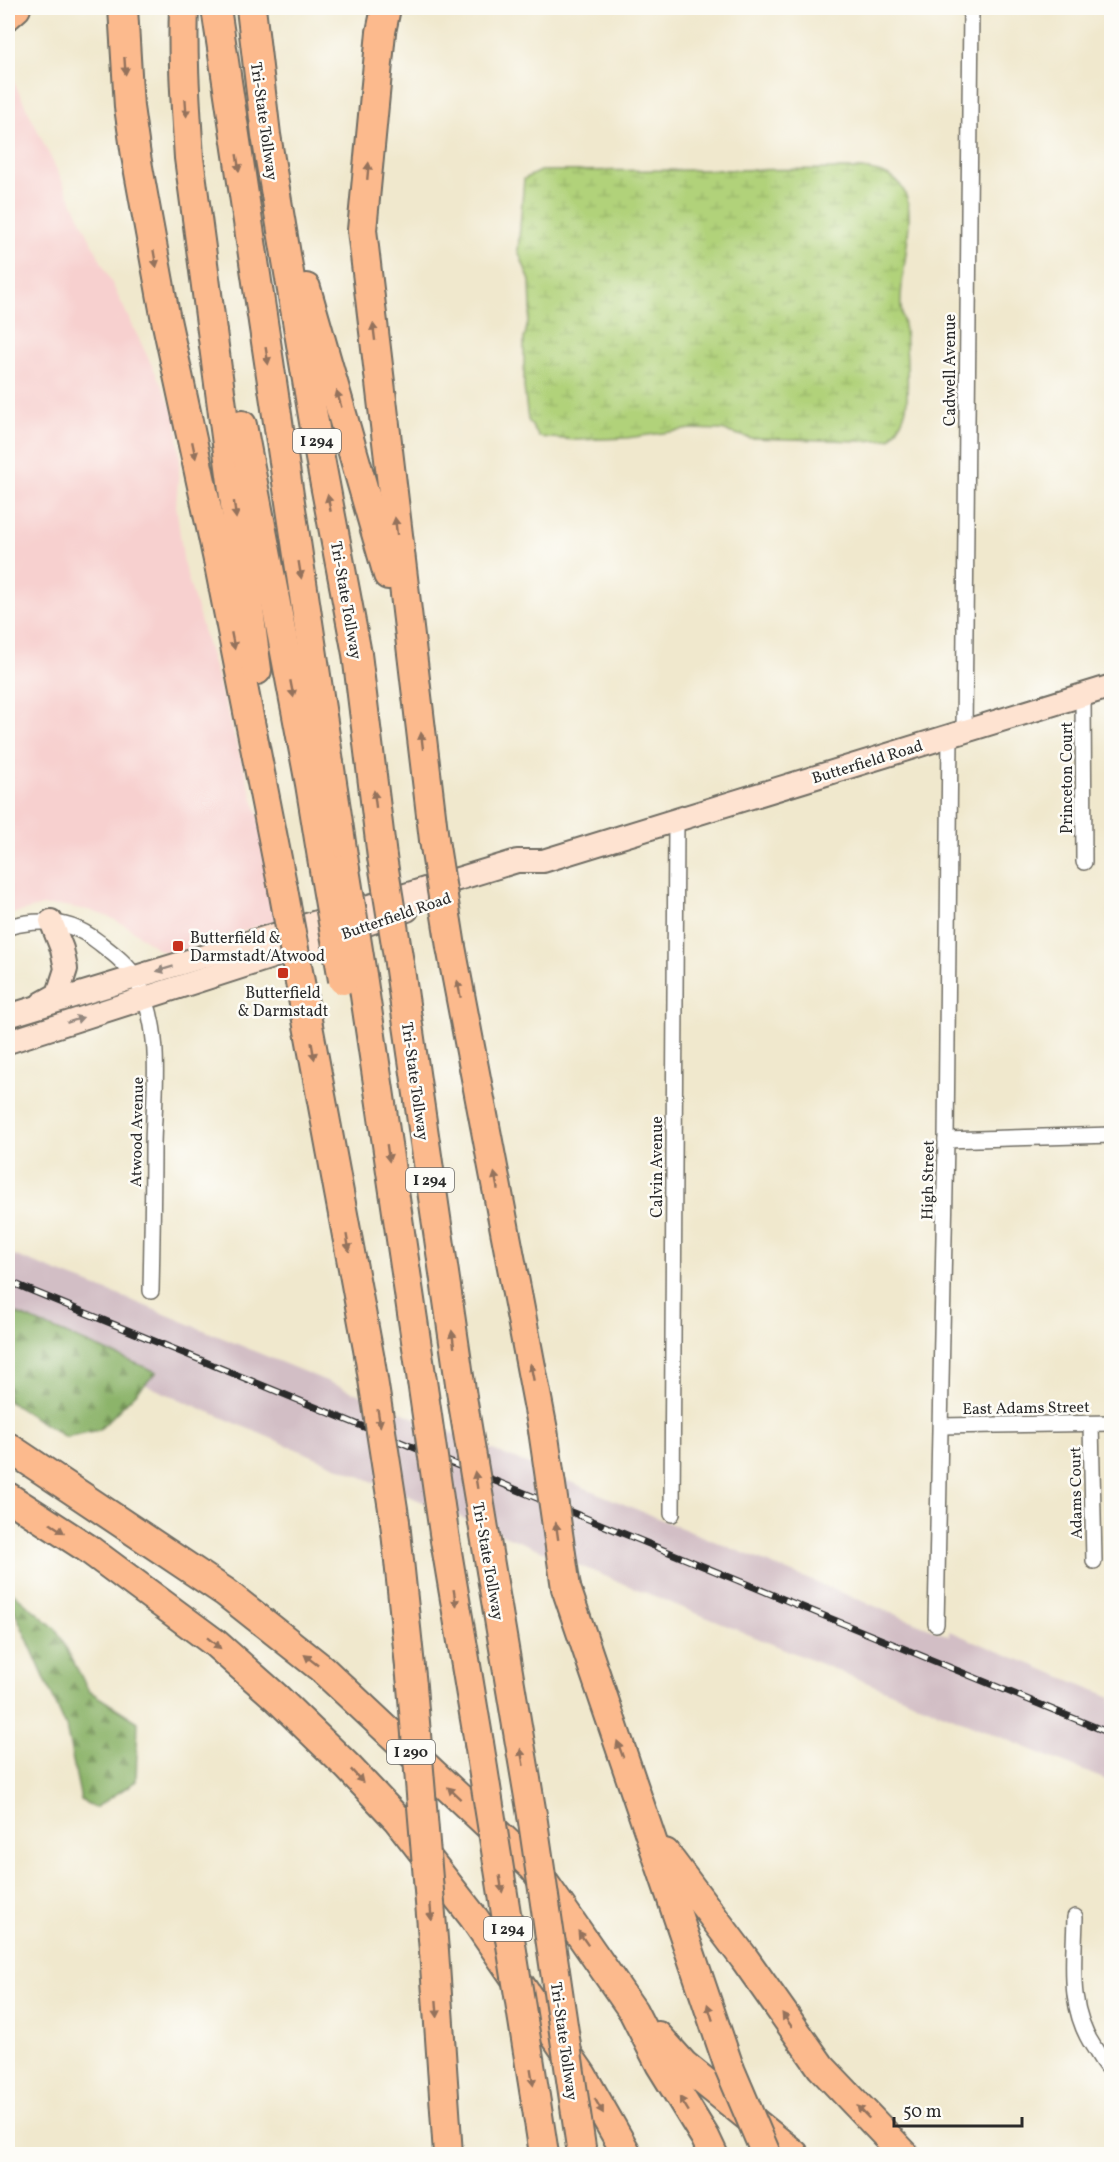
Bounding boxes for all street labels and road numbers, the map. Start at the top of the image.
street label: Tri-State Tollway [244,61,282,182]
street label: Cadwell Avenue [940,314,962,426]
road number: I 294 [293,429,341,453]
street label: Tri-State Tollway [324,540,366,661]
street label: Princeton Court [1057,722,1079,834]
street label: Butterfield Road [809,736,926,790]
street label: Butterfield Road [339,888,455,946]
street label: Tri-State Tollway [395,1021,433,1142]
street label: Atwood Avenue [126,1077,150,1187]
street label: Calvin Avenue [647,1116,669,1218]
street label: High Street [917,1140,941,1220]
road number: I 294 [406,1168,454,1192]
street label: East Adams Street [962,1397,1090,1421]
street label: Adams Court [1065,1446,1089,1539]
street label: Tri-State Tollway [466,1501,508,1622]
road number: I 290 [387,1740,435,1764]
road number: I 294 [484,1917,532,1941]
street label: Tri-State Tollway [544,1981,582,2102]

